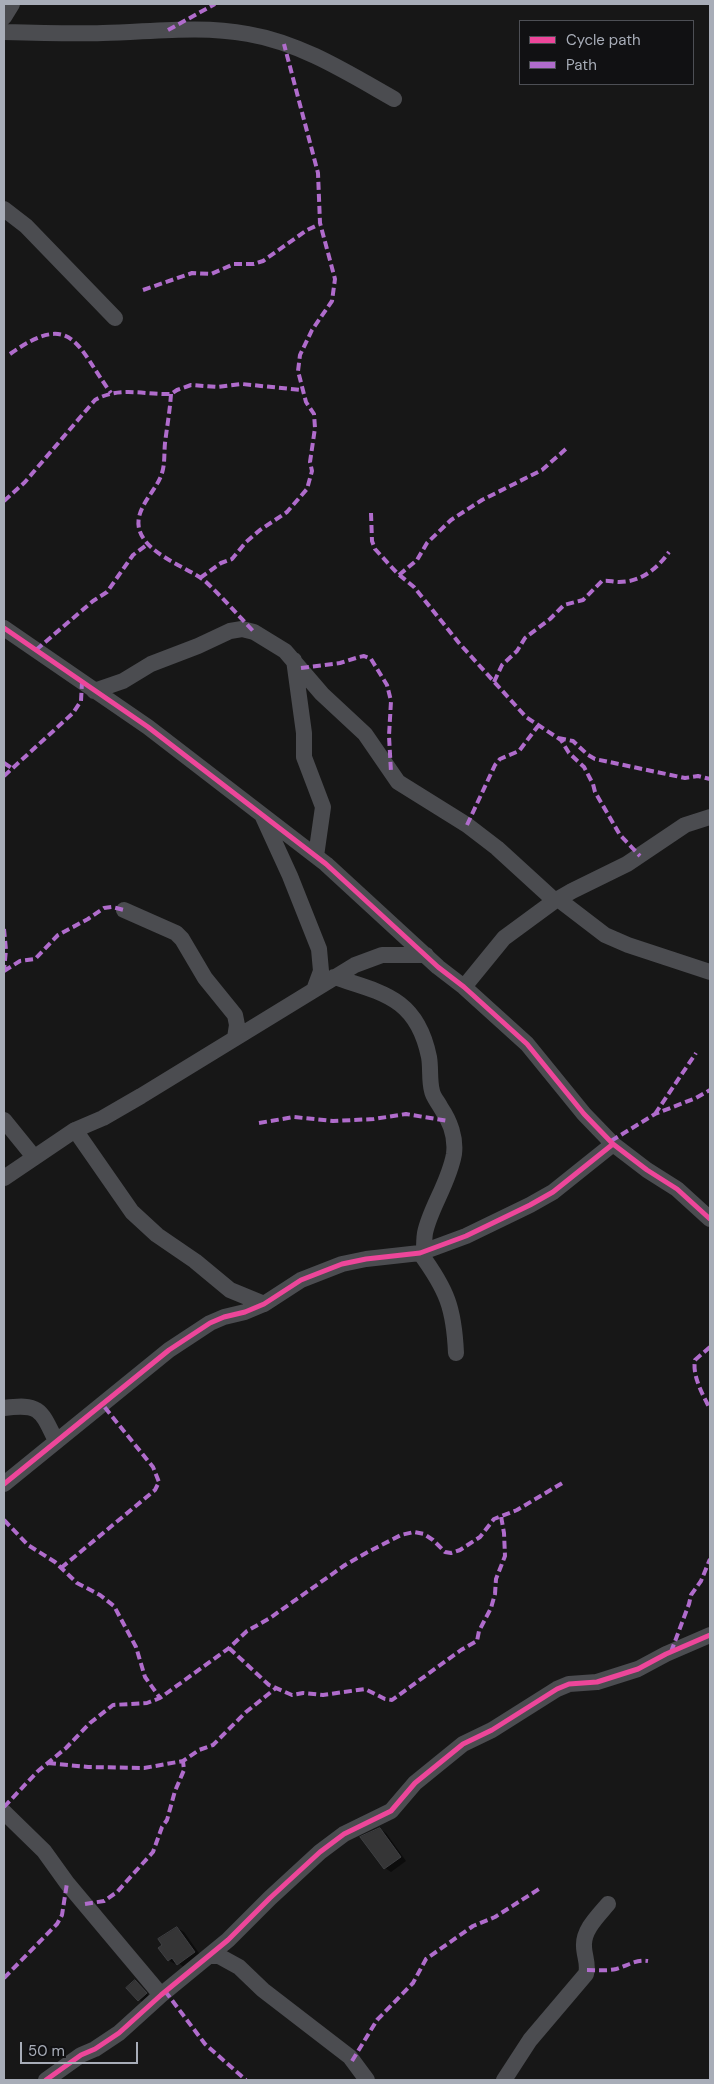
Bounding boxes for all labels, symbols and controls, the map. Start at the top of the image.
legend [519,20,694,85]
text: Cycle path [566,30,641,50]
text: Path [566,55,597,75]
scale bar [22,2032,140,2064]
text: 50 m [28,2041,65,2061]

